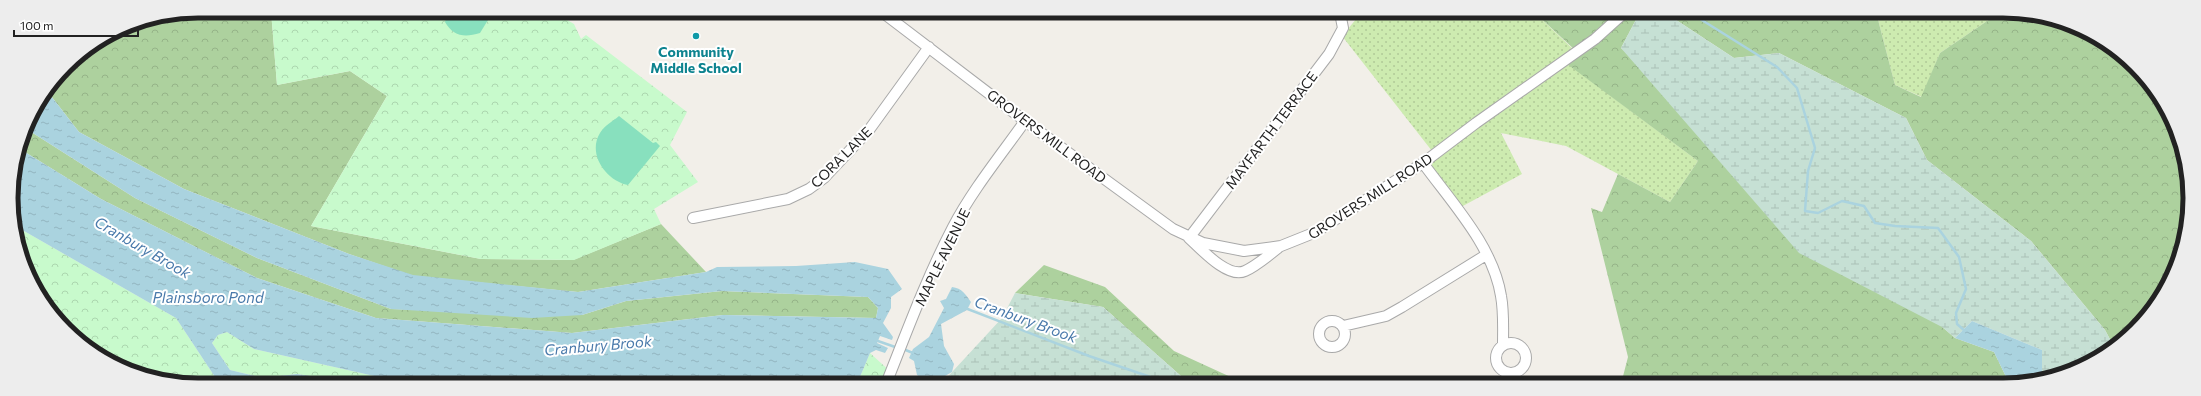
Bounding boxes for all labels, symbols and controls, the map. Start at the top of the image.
scale bar [14,12,138,38]
text: 100 m [20,18,54,32]
marker: Community Middle School [691,31,701,41]
place label: Community Middle School [650,43,742,76]
street label: MAYFARTH TERRACE [1221,68,1321,192]
street label: GROVERS MILL ROAD [984,86,1110,186]
street label: CORA LANE [807,123,875,191]
street label: GROVERS MILL ROAD [1305,149,1435,243]
street label: MAPLE AVENUE [911,205,973,309]
water label: Cranbury Brook [92,212,195,282]
water label: Plainsboro Pond [152,288,265,306]
water label: Cranbury Brook [972,292,1081,346]
water label: Cranbury Brook [543,331,653,359]

